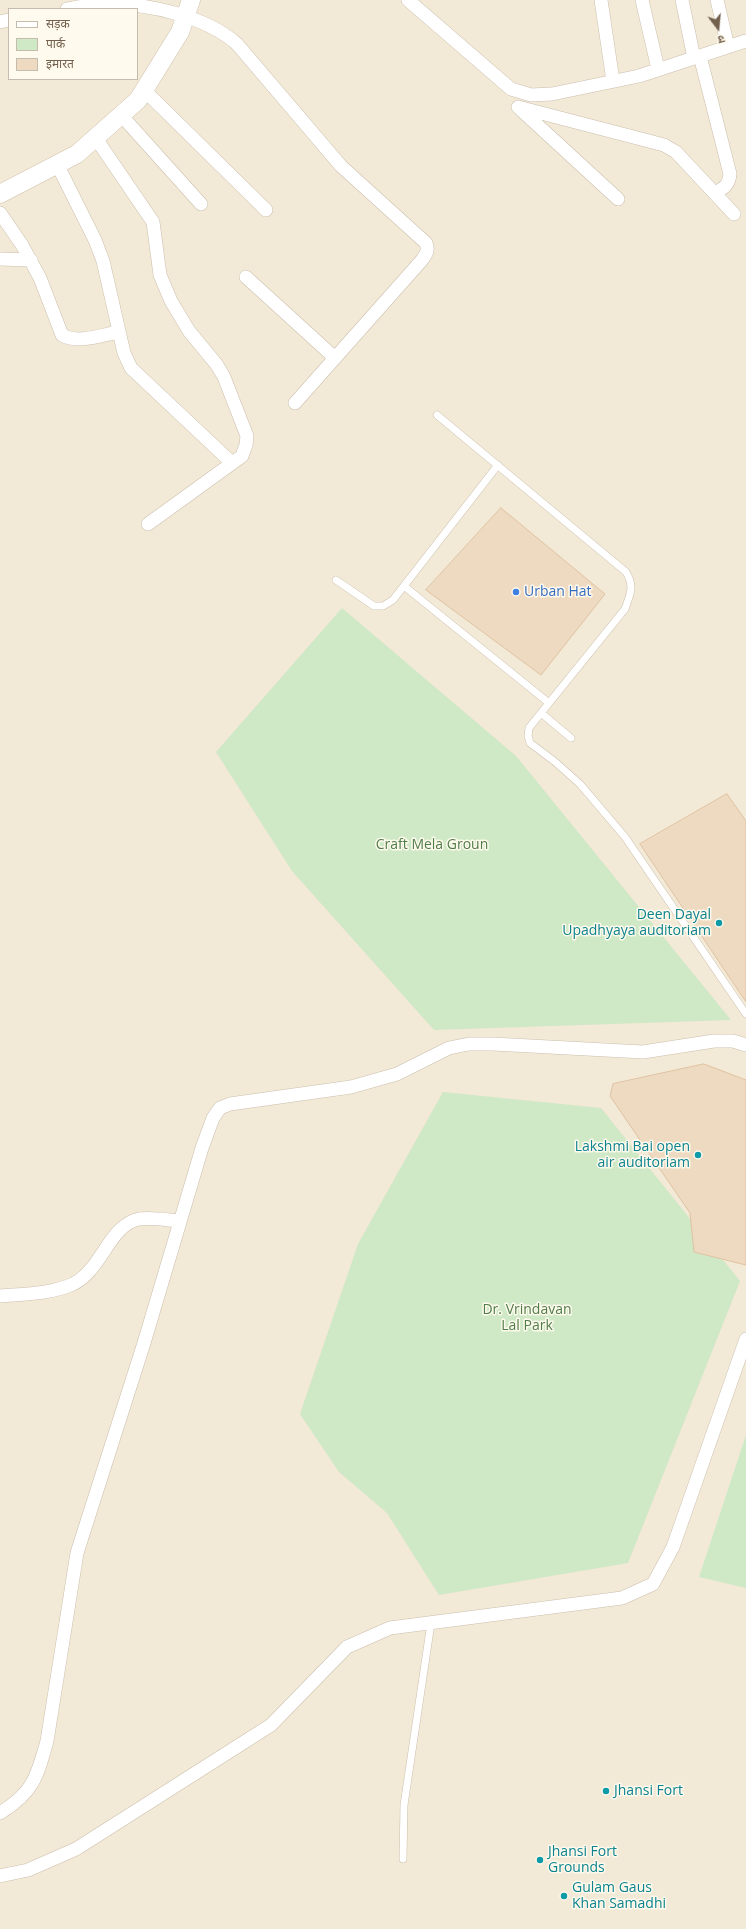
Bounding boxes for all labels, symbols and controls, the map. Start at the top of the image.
legend [8,8,138,80]
north arrow [698,8,738,48]
text: सड़क [46,15,70,32]
text: उ [716,32,727,48]
text: पार्क [46,35,65,52]
text: इमारत [46,55,74,72]
place label: Urban Hat [524,584,592,600]
marker: Urban Hat [511,587,521,597]
park label: Craft Mela Groun [376,837,488,853]
place label: Deen Dayal Upadhyaya auditoriam [562,907,711,940]
marker: Deen Dayal Upadhyaya auditoriam [714,918,724,928]
place label: Lakshmi Bai open air auditoriam [575,1139,690,1172]
marker: Lakshmi Bai open air auditoriam [693,1150,703,1160]
park label: Dr. Vrindavan Lal Park [482,1302,572,1334]
place label: Jhansi Fort [614,1783,683,1799]
marker: Jhansi Fort [601,1786,611,1796]
place label: Jhansi Fort Grounds [548,1844,617,1876]
marker: Jhansi Fort Grounds [535,1855,545,1865]
place label: Gulam Gaus Khan Samadhi [572,1880,666,1912]
marker: Gulam Gaus Khan Samadhi [559,1891,569,1901]

